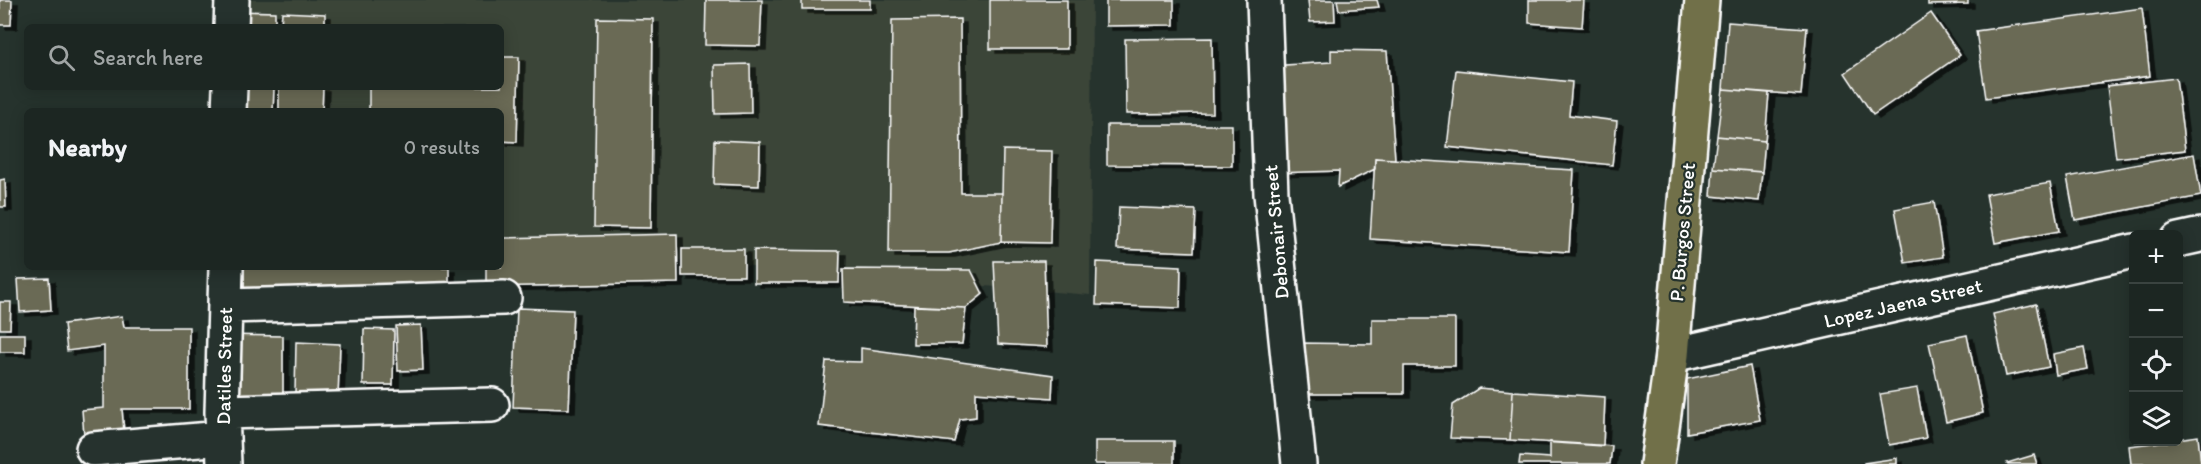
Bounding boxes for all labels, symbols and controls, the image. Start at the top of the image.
search box [24,24,504,90]
icon: search [45,41,78,74]
text: Search here [93,44,203,71]
text: Nearby [48,131,127,163]
text: 0 results [404,135,480,159]
street label: P. Burgos Street [1664,162,1700,302]
street label: Debonair Street [1258,164,1294,300]
map controls [2129,230,2183,446]
button: + [2129,230,2183,284]
street label: Lopez Jaena Street [1821,273,1985,333]
button: − [2129,284,2183,338]
street label: Datiles Street [211,307,237,425]
button: locate [2129,338,2183,392]
button: layers [2129,392,2183,446]

